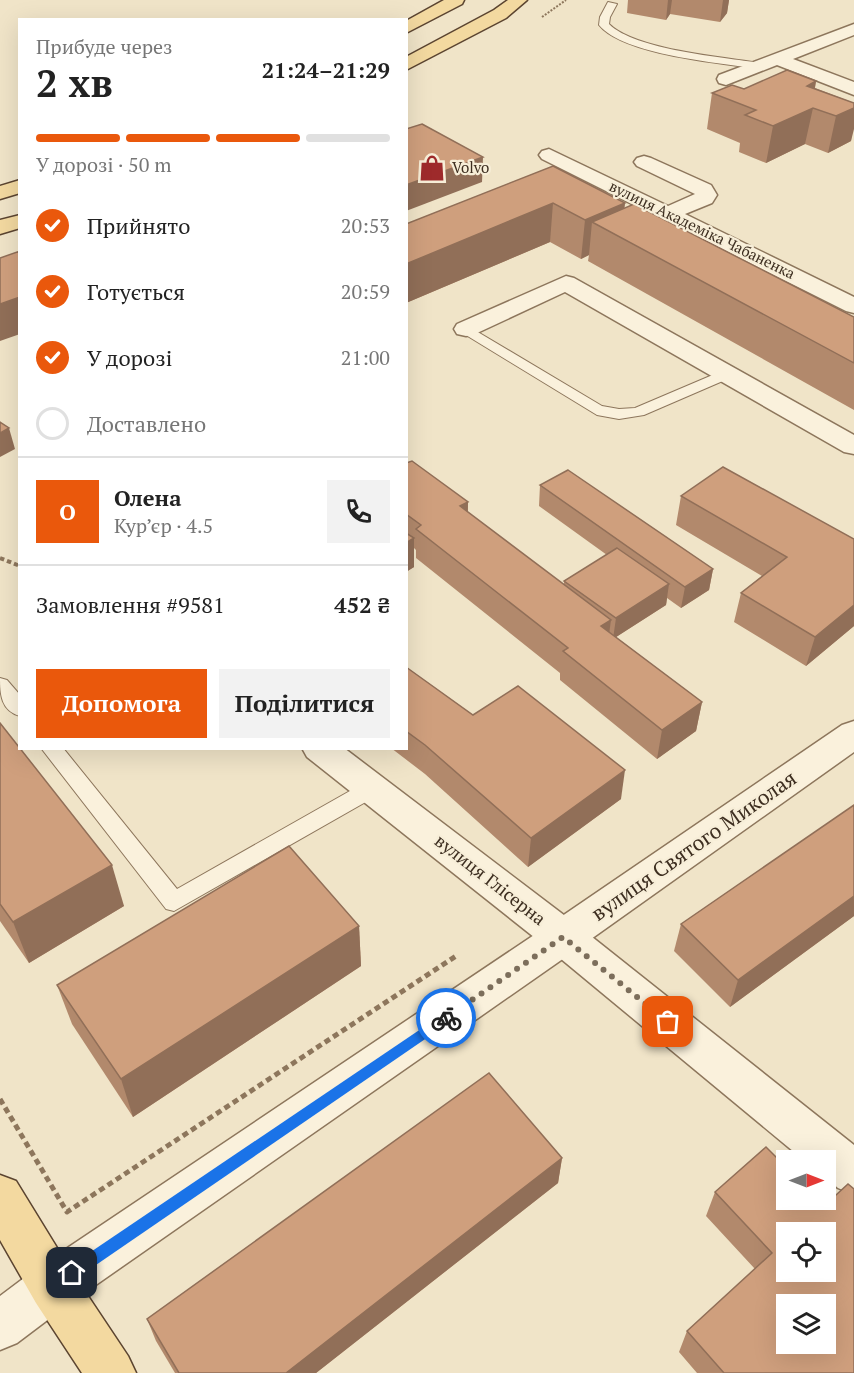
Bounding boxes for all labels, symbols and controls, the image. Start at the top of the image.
text: Прибуде через [36,33,173,60]
text: 21:24–21:29 [262,55,390,84]
text: 2 хв [36,56,113,108]
text: У дорозі · 50 m [36,151,171,178]
shop icon: Volvo [417,153,447,183]
place label: Volvo [452,157,489,177]
street label: вулиця Академіка Чабаненка [606,175,799,283]
icon: check [36,209,69,242]
text: Прийнято [87,211,190,240]
text: 20:53 [341,212,390,239]
icon: check [36,275,69,308]
text: Готується [87,277,185,306]
text: 20:59 [341,278,390,305]
icon: check [36,341,69,374]
text: У дорозі [87,343,172,372]
text: 21:00 [341,344,390,371]
text: Доставлено [87,409,206,438]
button: phone [327,480,390,543]
text: Олена [114,483,181,512]
text: О [59,497,76,526]
text: Кур’єр · 4.5 [114,512,213,539]
text: Замовлення #9581 [36,590,225,619]
text: 452 ₴ [334,590,390,619]
button: Допомога [36,669,207,738]
button: Поділитися [219,669,390,738]
street label: вулиця Святого Миколая [585,764,802,927]
street label: вулиця Глісерна [430,828,551,930]
courier [416,988,476,1048]
pin [642,996,693,1047]
icon: bike [430,1002,463,1035]
icon: bag [651,1005,684,1038]
north arrow [776,1150,836,1210]
map controls [776,1150,836,1354]
button: locate [776,1222,836,1282]
pin [46,1247,97,1298]
icon: home [55,1256,88,1289]
button: layers [776,1294,836,1354]

